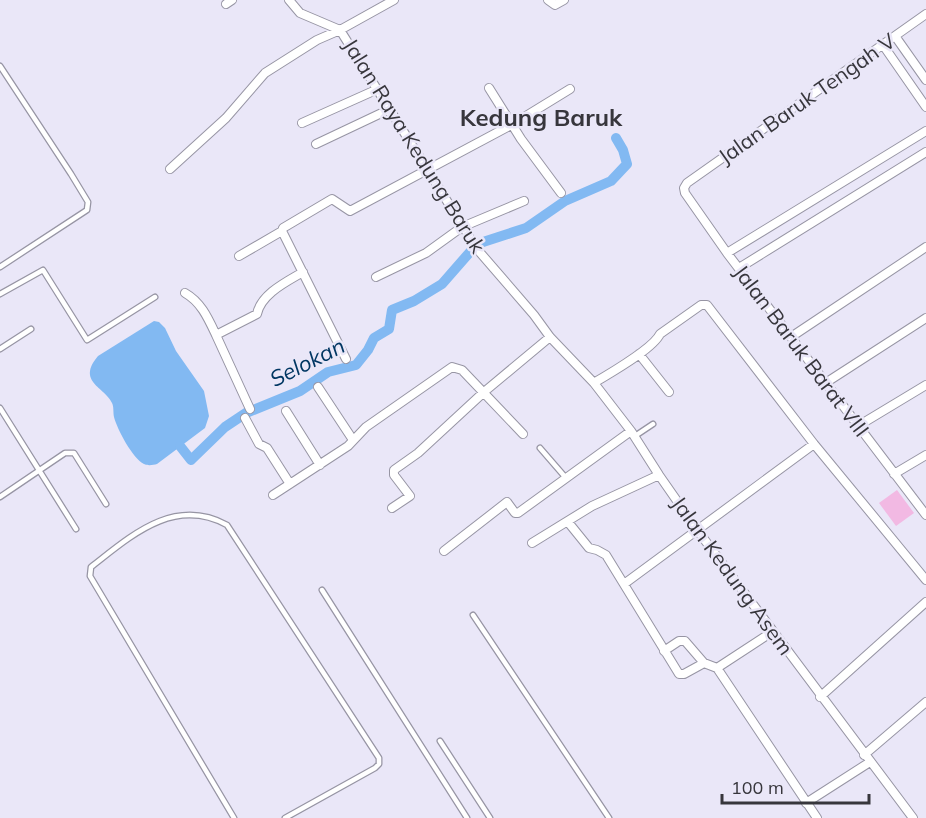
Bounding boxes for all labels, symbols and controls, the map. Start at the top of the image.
street label: Jalan Baruk Tengah V [713,27,900,169]
street label: Jalan Raya Kedung Baruk [338,33,492,258]
district label: Kedung Baruk [460,102,623,132]
street label: Jalan Baruk Barat VIII [729,259,875,442]
water label: Selokan [265,331,349,393]
street label: Jalan Kedung Asem [666,491,799,660]
scale bar [722,767,869,805]
text: 100 m [731,776,784,799]

